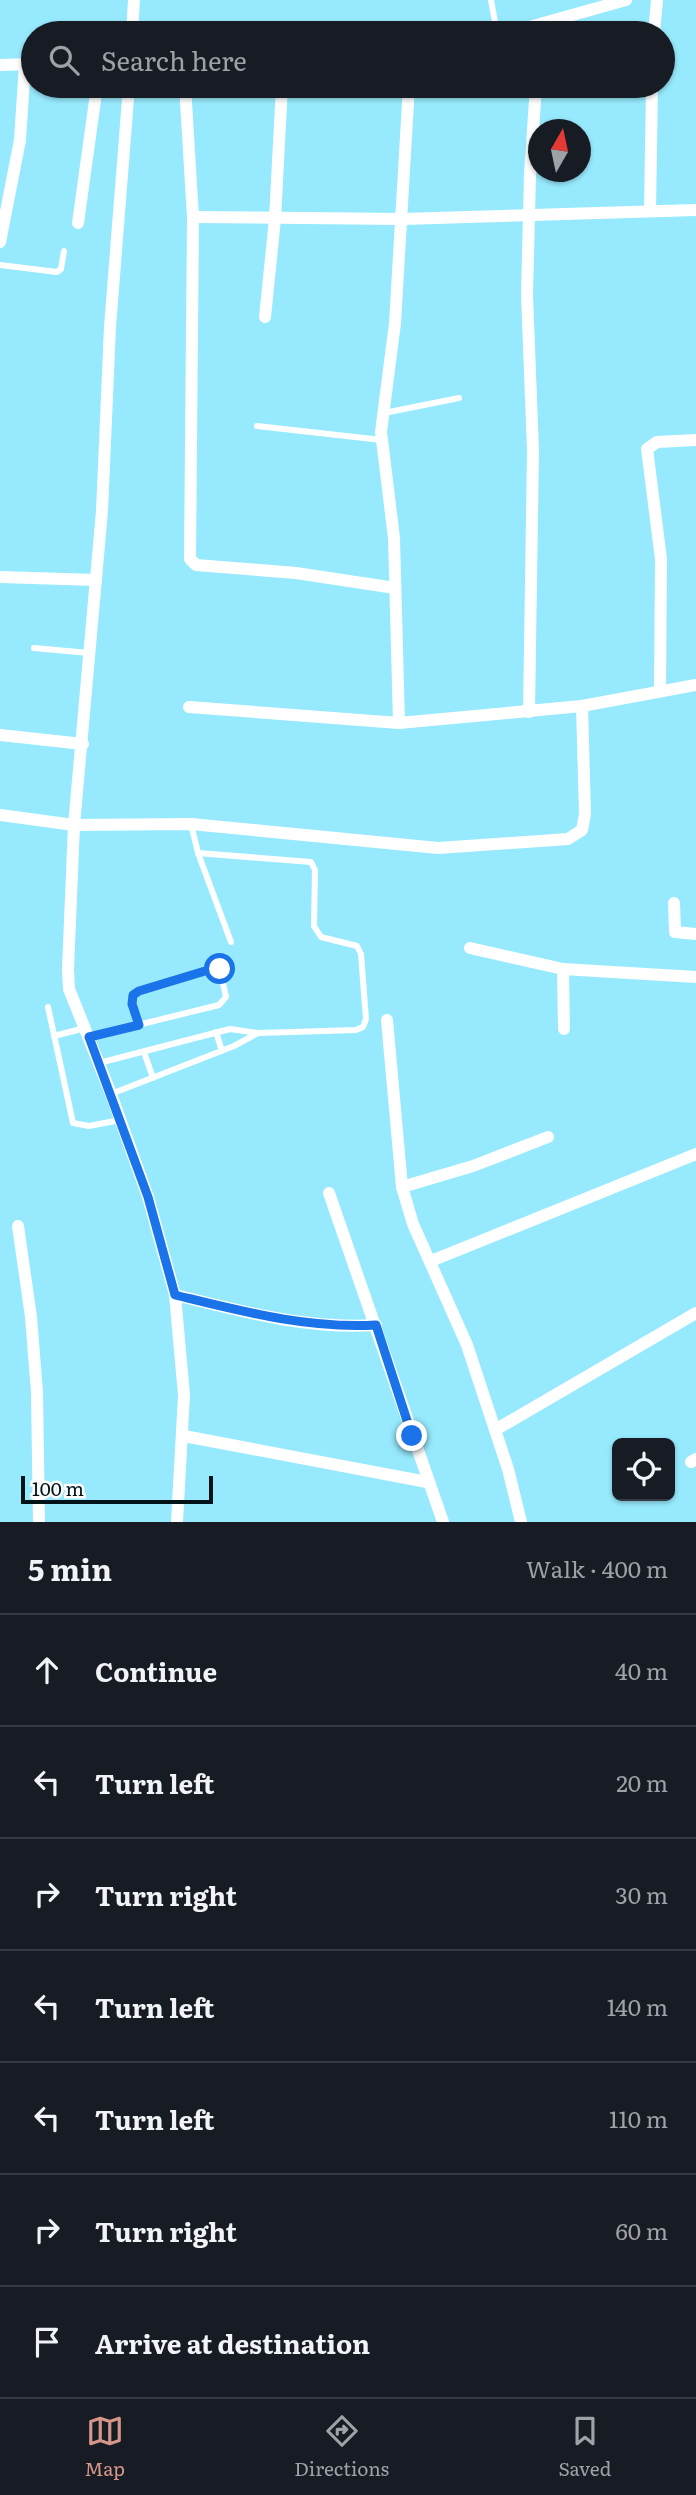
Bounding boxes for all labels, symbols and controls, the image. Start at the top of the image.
search box [21,21,675,98]
text: Search here [101,40,247,79]
icon: search [45,41,83,79]
north arrow [528,119,591,182]
route start [204,953,235,984]
route end [396,1420,427,1451]
map controls [612,1438,675,1501]
button: locate [612,1438,675,1501]
scale bar [21,1473,214,1505]
text: 100 m [32,1474,84,1502]
text: 5 min [28,1546,112,1590]
text: Walk · 400 m [526,1551,668,1585]
icon: ahead [28,1651,66,1689]
text: Continue [95,1651,217,1690]
text: 40 m [615,1653,668,1687]
icon: left [28,1763,66,1801]
text: Turn left [95,1763,214,1802]
text: 20 m [616,1765,668,1799]
icon: right [28,1875,66,1913]
text: Turn right [95,1875,237,1914]
text: 30 m [615,1877,668,1911]
icon: left [28,1987,66,2025]
text: Turn left [95,1987,214,2026]
text: 140 m [607,1989,668,2023]
icon: left [28,2099,66,2137]
text: Turn left [95,2099,214,2138]
text: 110 m [609,2101,668,2135]
icon: right [28,2211,66,2249]
text: Turn right [95,2211,237,2250]
text: 60 m [615,2213,668,2247]
icon: arrive [28,2323,66,2361]
text: Arrive at destination [95,2323,370,2362]
tab: Map [85,2412,125,2482]
tab: Directions [294,2412,389,2482]
tab: Saved [558,2412,611,2482]

